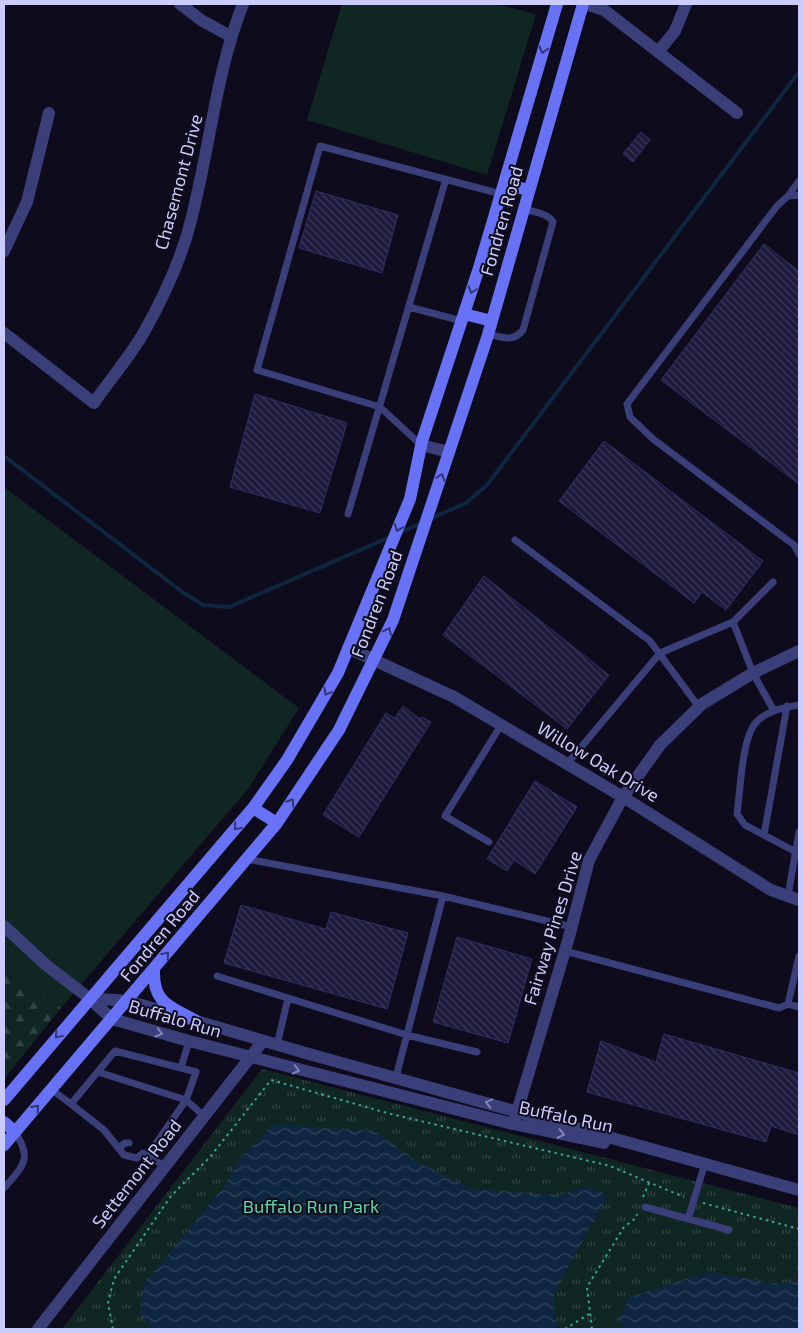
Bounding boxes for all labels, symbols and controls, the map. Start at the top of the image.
one-way arrow [539,46,549,54]
street label: Chasemont Drive [149,112,207,252]
street label: Fondren Road [475,163,527,278]
one-way arrow [468,285,478,294]
one-way arrow [435,474,445,482]
one-way arrow [394,524,404,532]
street label: Fondren Road [346,547,407,660]
one-way arrow [382,627,392,636]
one-way arrow [324,686,334,695]
street label: Willow Oak Drive [533,716,664,806]
one-way arrow [284,799,294,808]
one-way arrow [234,821,243,830]
street label: Fairway Pines Drive [518,848,586,1007]
street label: Fondren Road [114,885,204,986]
one-way arrow [161,952,170,961]
street label: Buffalo Run [126,994,224,1042]
one-way arrow [154,1027,163,1037]
one-way arrow [55,1029,63,1038]
one-way arrow [292,1064,301,1075]
street label: Buffalo Run [517,1095,615,1137]
one-way arrow [486,1098,494,1108]
one-way arrow [30,1105,39,1114]
street label: Settemont Road [87,1115,185,1232]
one-way arrow [557,1128,565,1139]
park label: Buffalo Run Park [243,1195,379,1217]

